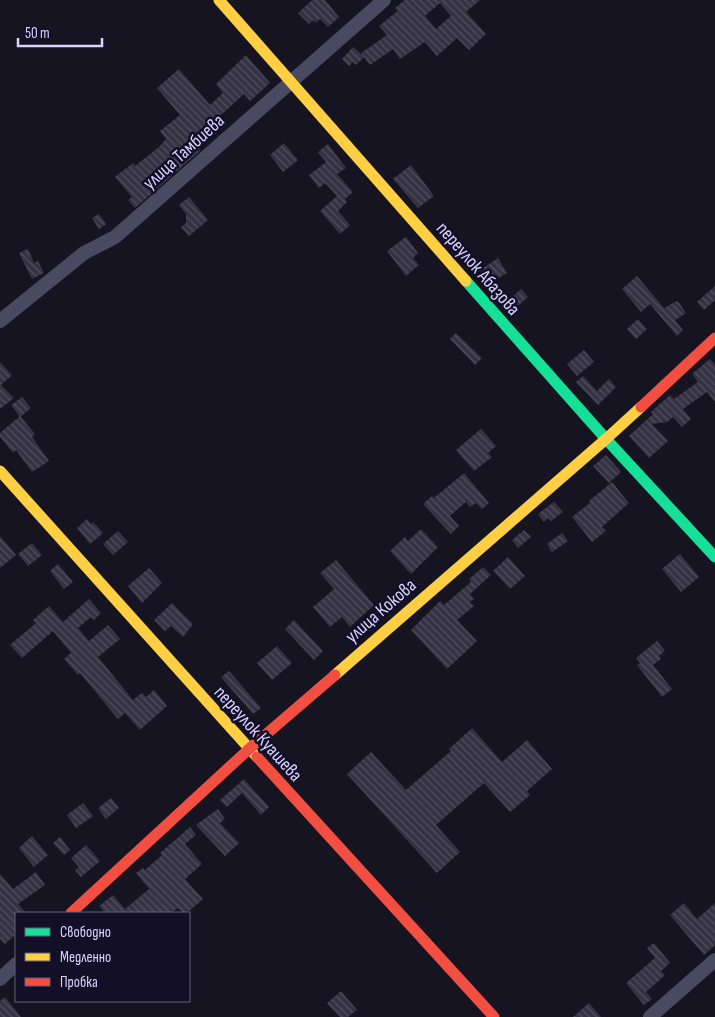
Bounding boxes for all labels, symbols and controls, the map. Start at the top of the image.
scale bar [18,15,101,47]
text: 50 m [25,24,50,43]
street label: улица Тамбиева [138,109,230,195]
street label: переулок Абазова [431,218,525,320]
street label: улица Кокова [341,574,421,648]
street label: переулок Куашева [209,681,307,787]
legend [15,912,190,1002]
text: Свободно [60,923,111,942]
text: Медленно [60,948,111,967]
text: Пробка [60,973,98,992]

